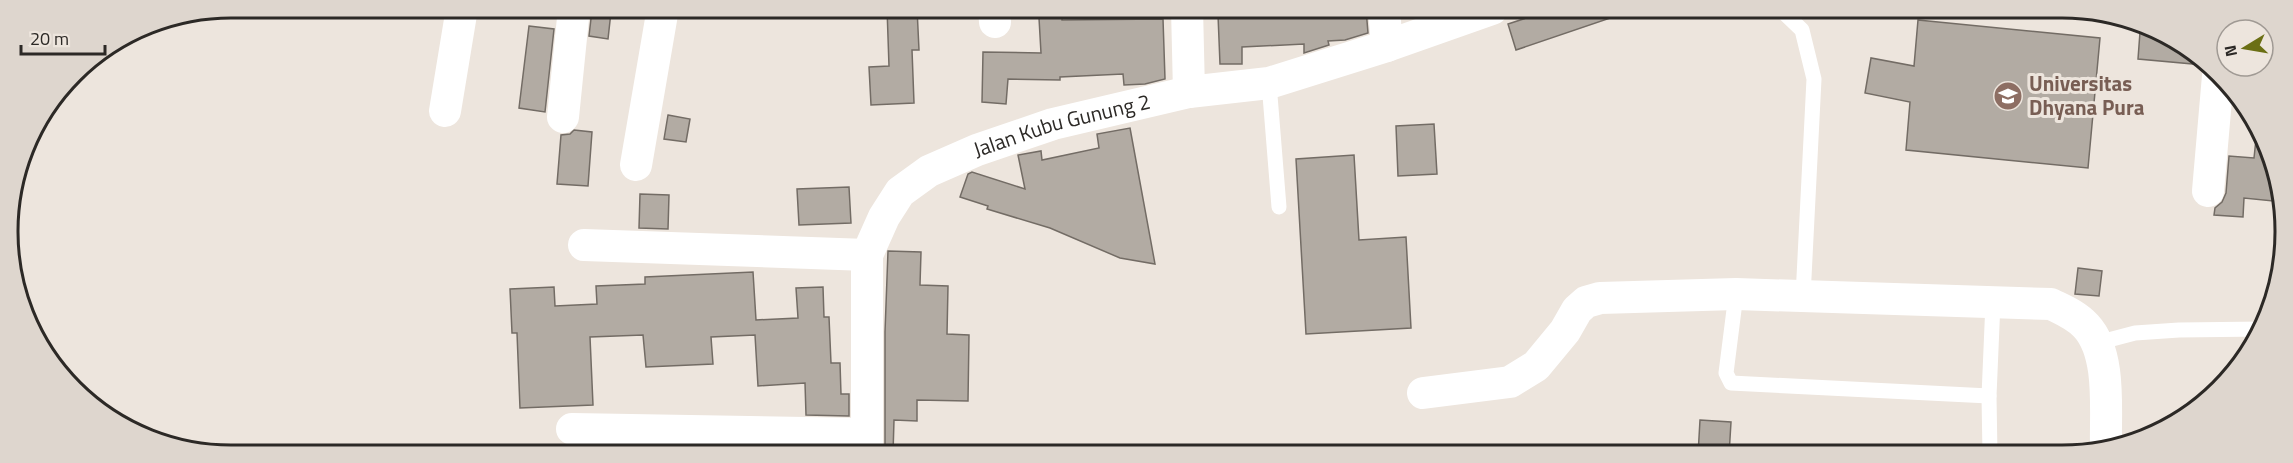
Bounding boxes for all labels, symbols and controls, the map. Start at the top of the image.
scale bar [21,18,105,56]
north arrow [2215,18,2275,78]
text: 20 m [30,25,69,52]
text: N [2217,43,2243,59]
place label: Universitas Dhyana Pura [2029,67,2145,123]
school or university icon: Universitas Dhyana Pura [1992,80,2024,112]
street label: Jalan Kubu Gunung 2 [969,85,1153,165]

